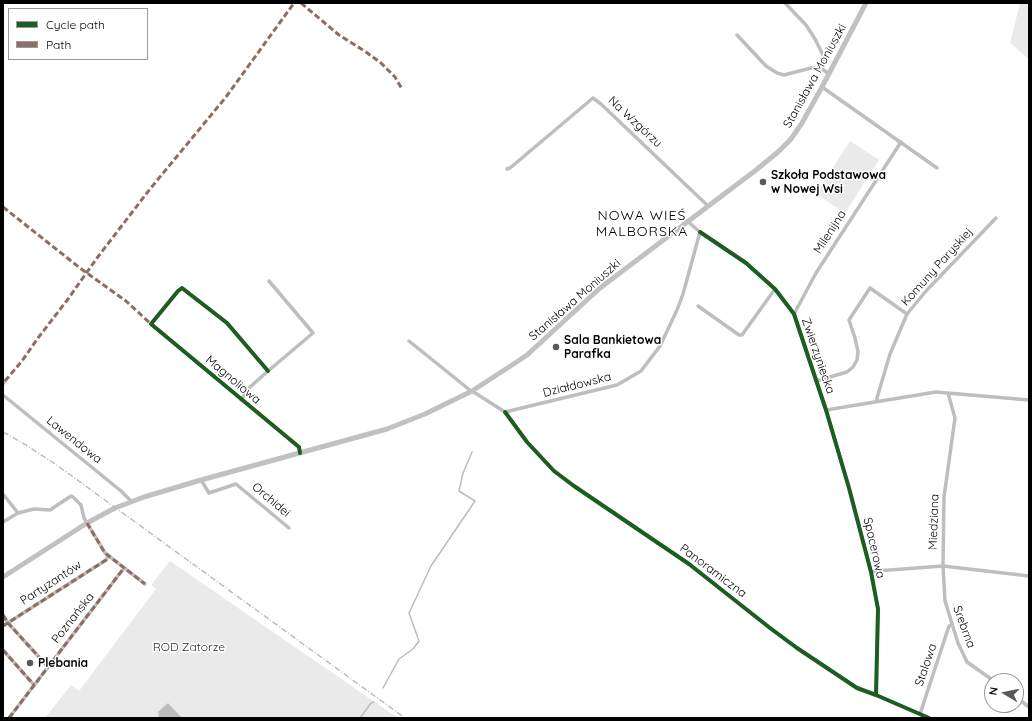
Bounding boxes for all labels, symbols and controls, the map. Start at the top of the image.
legend [8,8,148,60]
text: Cycle path [46,17,105,32]
street label: Stanisława Moniuszki [780,21,850,131]
text: Path [46,37,71,52]
street label: Na Wzgórzu [605,93,665,151]
place label: Szkoła Podstawowa w Nowej Wsi [771,168,886,196]
marker: Szkoła Podstawowa w Nowej Wsi [758,177,768,187]
district label: NOWA WIEŚ MALBORSKA [596,208,688,240]
street label: Milenijna [811,208,849,256]
street label: Komuny Paryskiej [898,225,976,309]
street label: Stanisława Moniuszki [526,256,624,344]
street label: Zwierzyniecka [798,316,838,396]
place label: Sala Bankietowa Parafka [564,333,661,361]
marker: Sala Bankietowa Parafka [551,342,561,352]
street label: Magnoliowa [202,353,264,407]
street label: Działdowska [541,370,613,400]
street label: Lawendowa [43,413,105,467]
street label: Orchidei [249,480,293,520]
street label: Miedziana [926,494,942,550]
street label: Spacerowa [860,516,888,580]
street label: Panoramiczna [677,541,749,601]
street label: Partyzantów [18,558,84,608]
street label: Poznańska [49,590,97,646]
street label: Srebrna [950,604,978,650]
park label: ROD Zatorze [153,640,225,654]
street label: Stalowa [912,642,940,688]
place label: Plebania [38,656,88,670]
marker: Plebania [25,658,35,668]
north arrow [984,673,1024,713]
text: N [986,686,1001,696]

